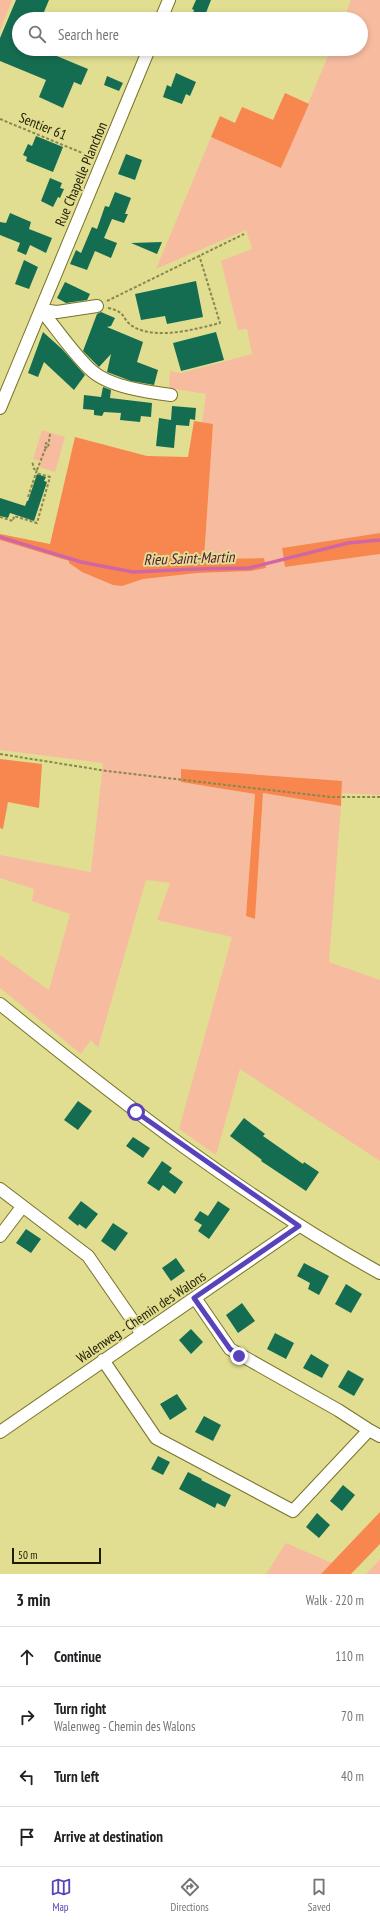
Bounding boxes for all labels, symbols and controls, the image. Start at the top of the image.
search box [12,12,368,56]
icon: search [26,23,48,45]
text: Search here [58,25,119,44]
street label: Sentier 61 [16,108,70,144]
street label: Rue Chapelle Planchon [51,119,111,229]
water label: Rieu Saint-Martin [143,547,236,569]
route start [127,1103,145,1121]
street label: Walenweg - Chemin des Walons [73,1267,209,1367]
route end [230,1347,248,1365]
scale bar [12,1546,101,1565]
text: 50 m [18,1548,37,1562]
text: 3 min [16,1589,50,1611]
text: Walk · 220 m [306,1592,364,1609]
icon: ahead [16,1646,38,1668]
text: Continue [54,1647,101,1666]
text: 110 m [335,1648,364,1665]
text: Turn right [54,1699,106,1718]
icon: right [16,1706,38,1728]
text: 70 m [341,1708,364,1725]
text: Walenweg - Chemin des Walons [54,1718,195,1735]
icon: left [16,1766,38,1788]
text: Turn left [54,1767,99,1786]
text: 40 m [341,1768,364,1785]
icon: arrive [16,1826,38,1848]
text: Arrive at destination [54,1827,163,1846]
tab: Map [50,1876,72,1914]
tab: Directions [171,1876,209,1914]
tab: Saved [308,1876,330,1914]

